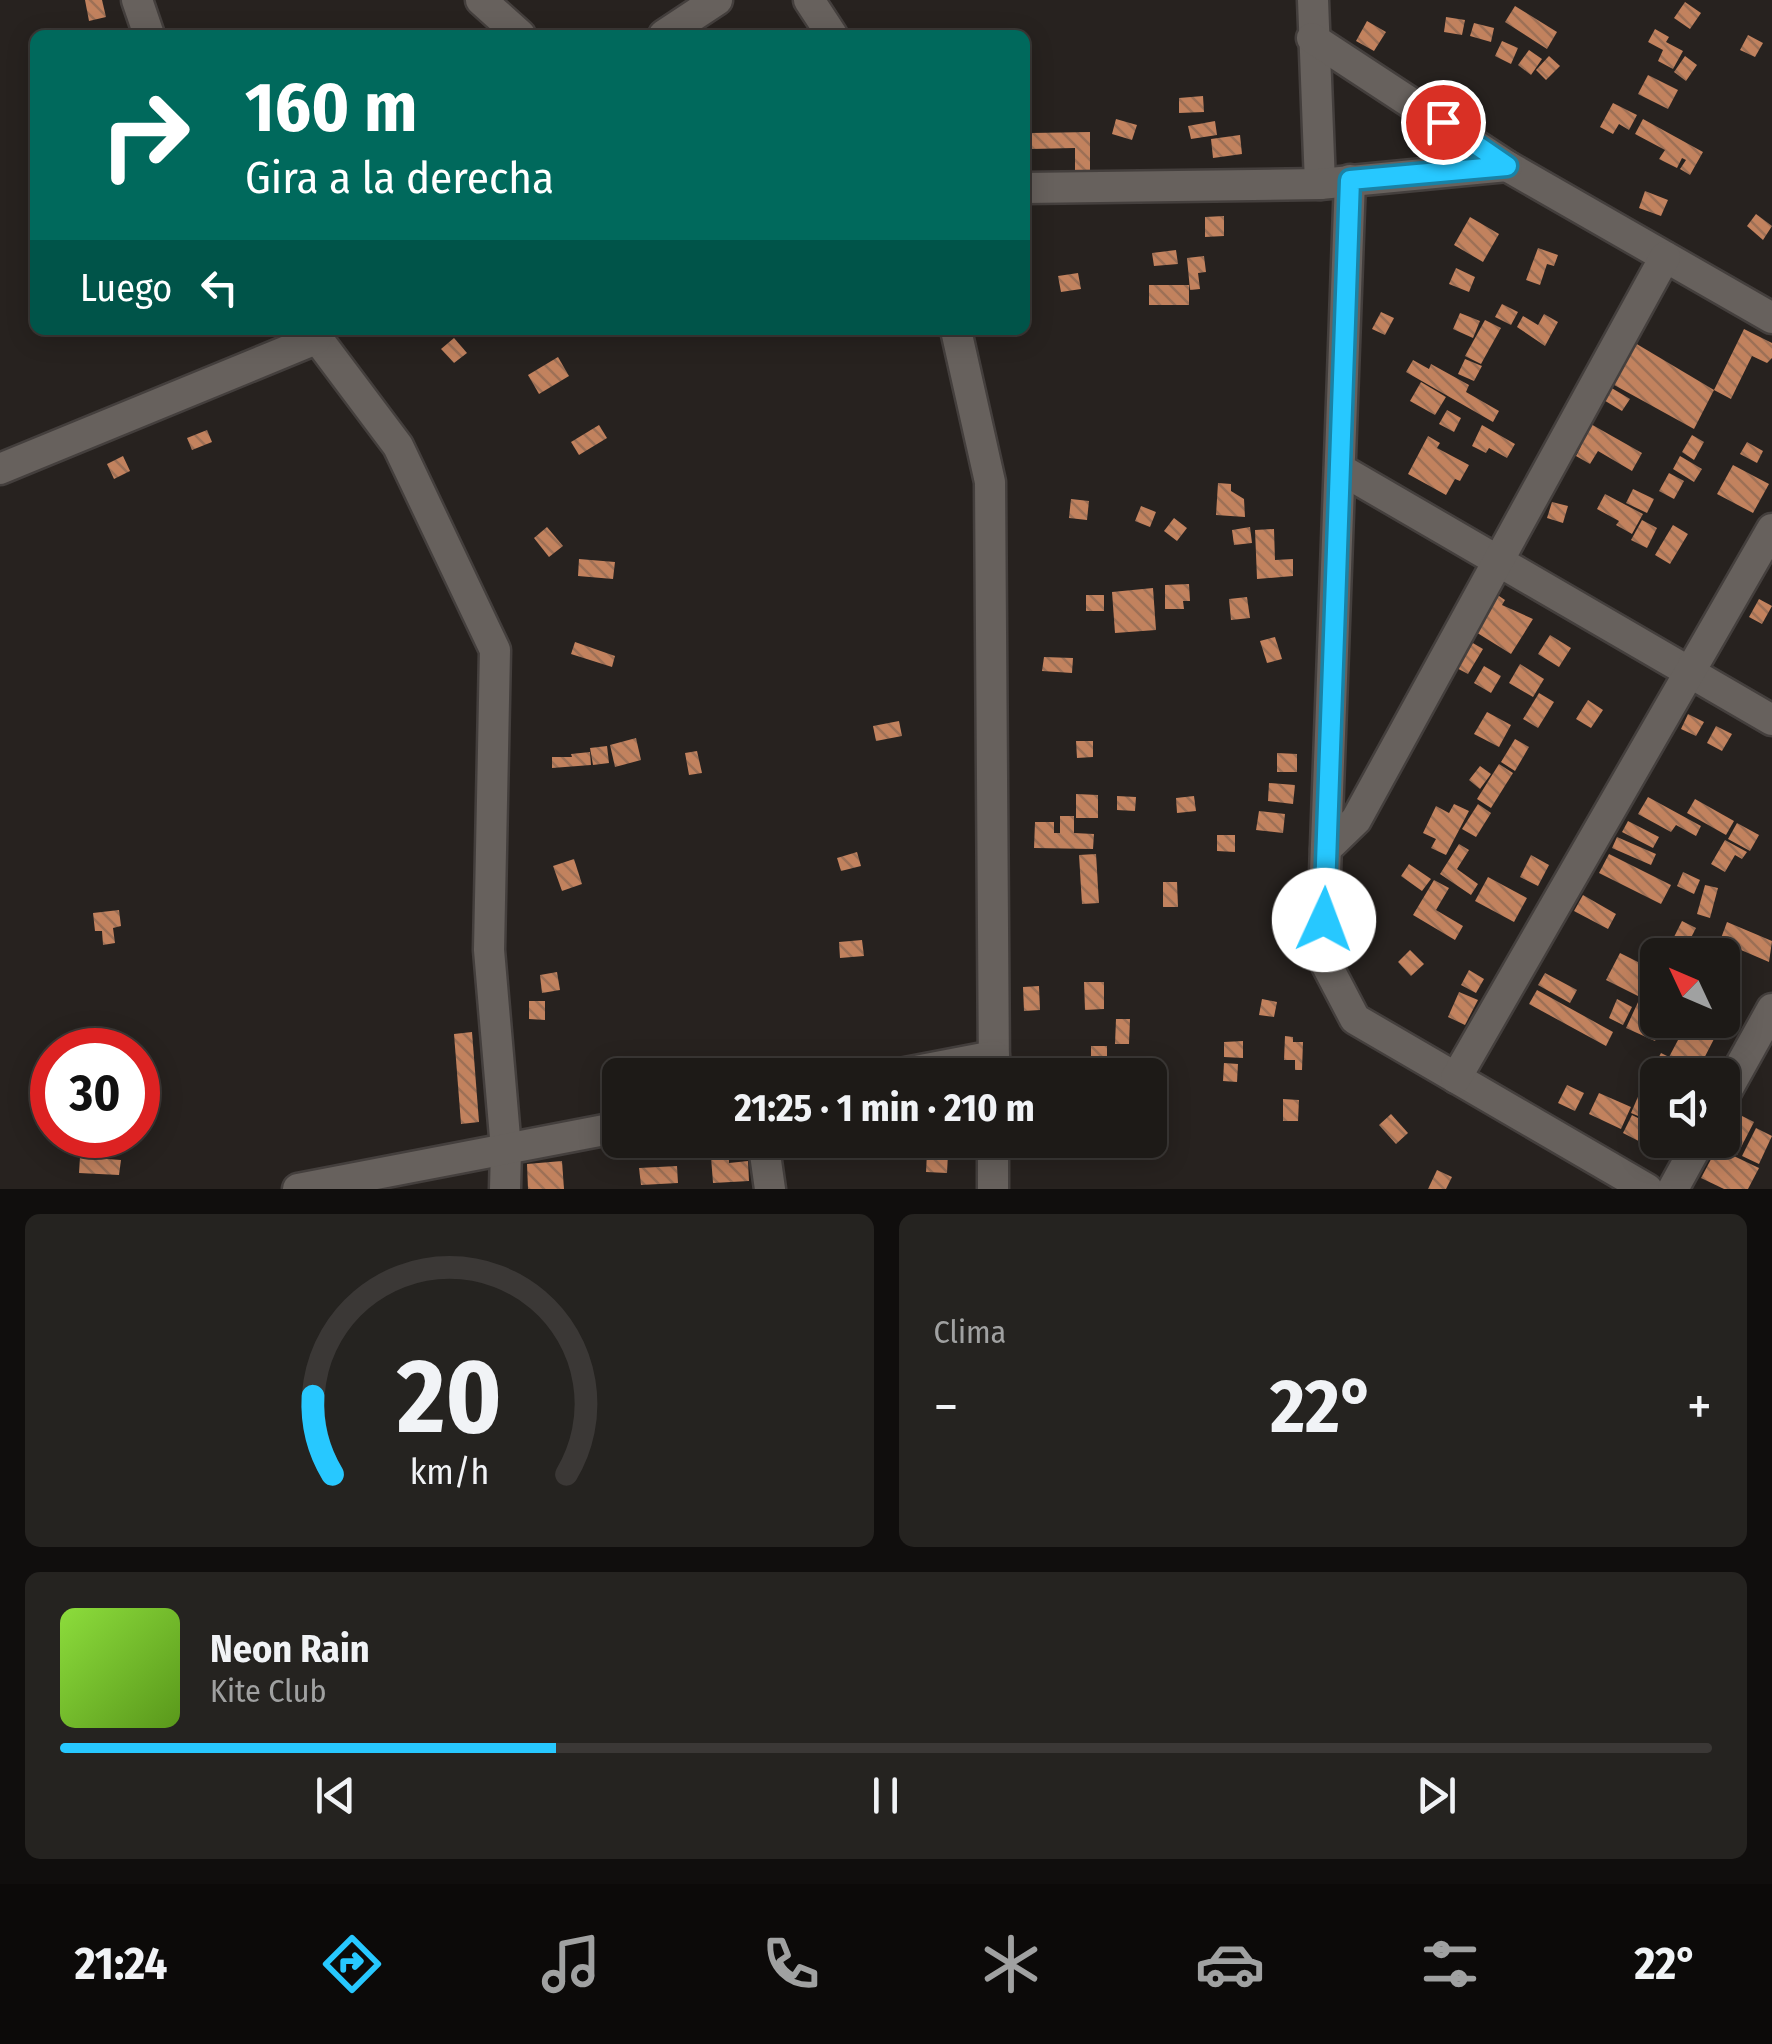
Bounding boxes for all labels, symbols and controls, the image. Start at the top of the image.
text: 160 m [245,66,417,150]
icon: right [80,70,210,200]
pin [1401,80,1486,165]
icon: arrive [1416,95,1471,150]
text: Gira a la derecha [245,151,554,205]
icon: left [192,260,247,315]
text: Luego [80,265,172,311]
position arrow [1272,868,1376,972]
north arrow [1640,938,1740,1038]
map controls [1640,938,1740,1158]
speed limit sign: 30 [30,1028,160,1158]
button: sound [1640,1058,1740,1158]
text: 21:25 · 1 min · 210 m [734,1085,1035,1131]
text: Clima [934,1313,1006,1351]
text: 20 [396,1335,502,1460]
text: 22° [1270,1362,1375,1452]
text: − [934,1374,958,1440]
text: + [1687,1374,1712,1440]
text: km/h [409,1451,489,1493]
text: Neon Rain [210,1626,370,1672]
text: Kite Club [210,1672,326,1710]
icon: previous [308,1768,363,1823]
icon: pause [858,1768,913,1823]
icon: next [1409,1768,1464,1823]
icon: directions [317,1929,387,1999]
icon: music [536,1929,606,1999]
icon: phone [756,1929,826,1999]
icon: climate [976,1929,1046,1999]
icon: car [1195,1929,1265,1999]
icon: filters [1415,1929,1485,1999]
text: 21:24 [75,1937,167,1991]
text: 22° [1634,1937,1697,1991]

